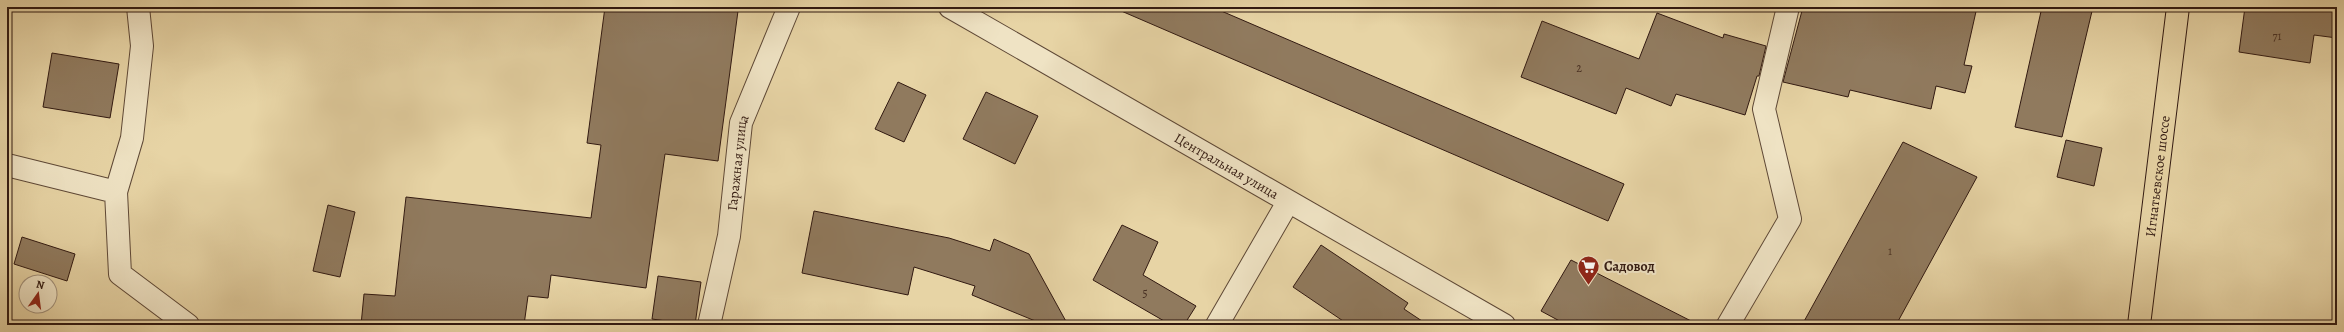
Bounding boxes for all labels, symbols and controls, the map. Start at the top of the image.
house number: 71 [2272,28,2282,44]
house number: 2 [1576,60,1582,76]
street label: Гаражная улица [722,111,753,212]
street label: Игнатьевское шоссе [2140,114,2174,238]
street label: Центральная улица [1171,128,1283,204]
house number: 1 [1888,243,1892,259]
supermarket icon: Садовод [1575,253,1601,286]
place label: Садовод [1604,257,1655,276]
north arrow [18,274,58,314]
text: N [35,277,46,293]
house number: 5 [1142,285,1148,301]

